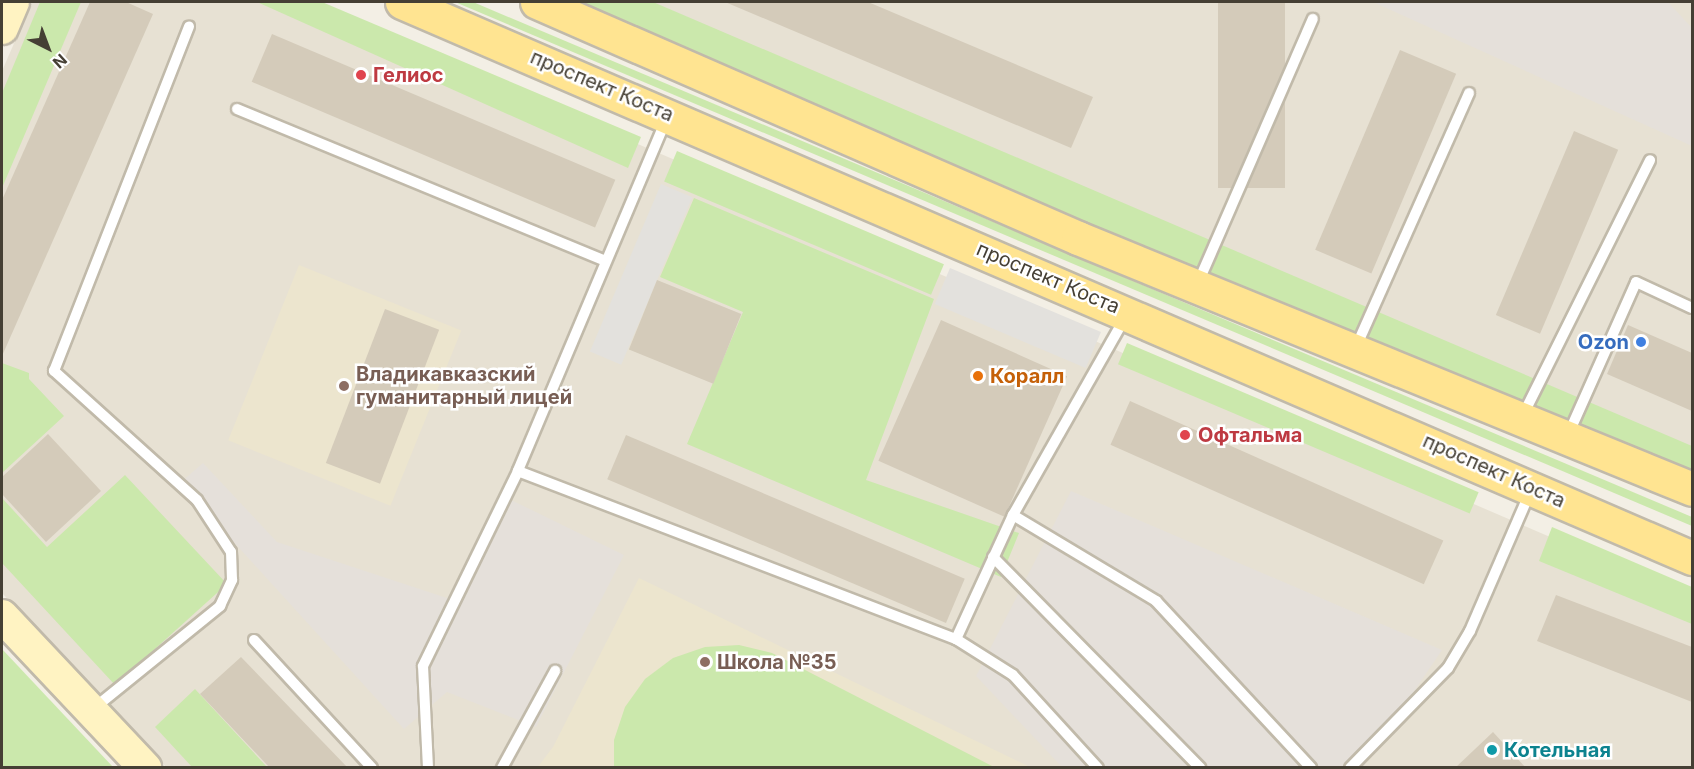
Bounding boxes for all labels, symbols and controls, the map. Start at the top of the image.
north arrow [18,18,78,78]
street label: проспект Коста [527,45,677,127]
text: N [49,50,71,73]
place label: Гелиос [373,63,444,87]
marker: Гелиос [354,68,368,82]
street label: проспект Коста [973,237,1123,319]
place label: Ozon [1578,330,1629,354]
marker: Ozon [1634,335,1648,349]
place label: Владикавказский гуманитарный лицей [356,362,572,409]
place label: Коралл [990,364,1064,388]
marker: Коралл [971,369,985,383]
marker: Владикавказский гуманитарный лицей [337,379,351,393]
place label: Офтальма [1198,423,1302,447]
marker: Офтальма [1176,426,1194,444]
street label: проспект Коста [1419,429,1569,513]
place label: Школа №35 [717,650,836,674]
marker: Школа №35 [698,655,712,669]
place label: Котельная [1504,738,1611,762]
marker: Котельная [1485,743,1499,757]

